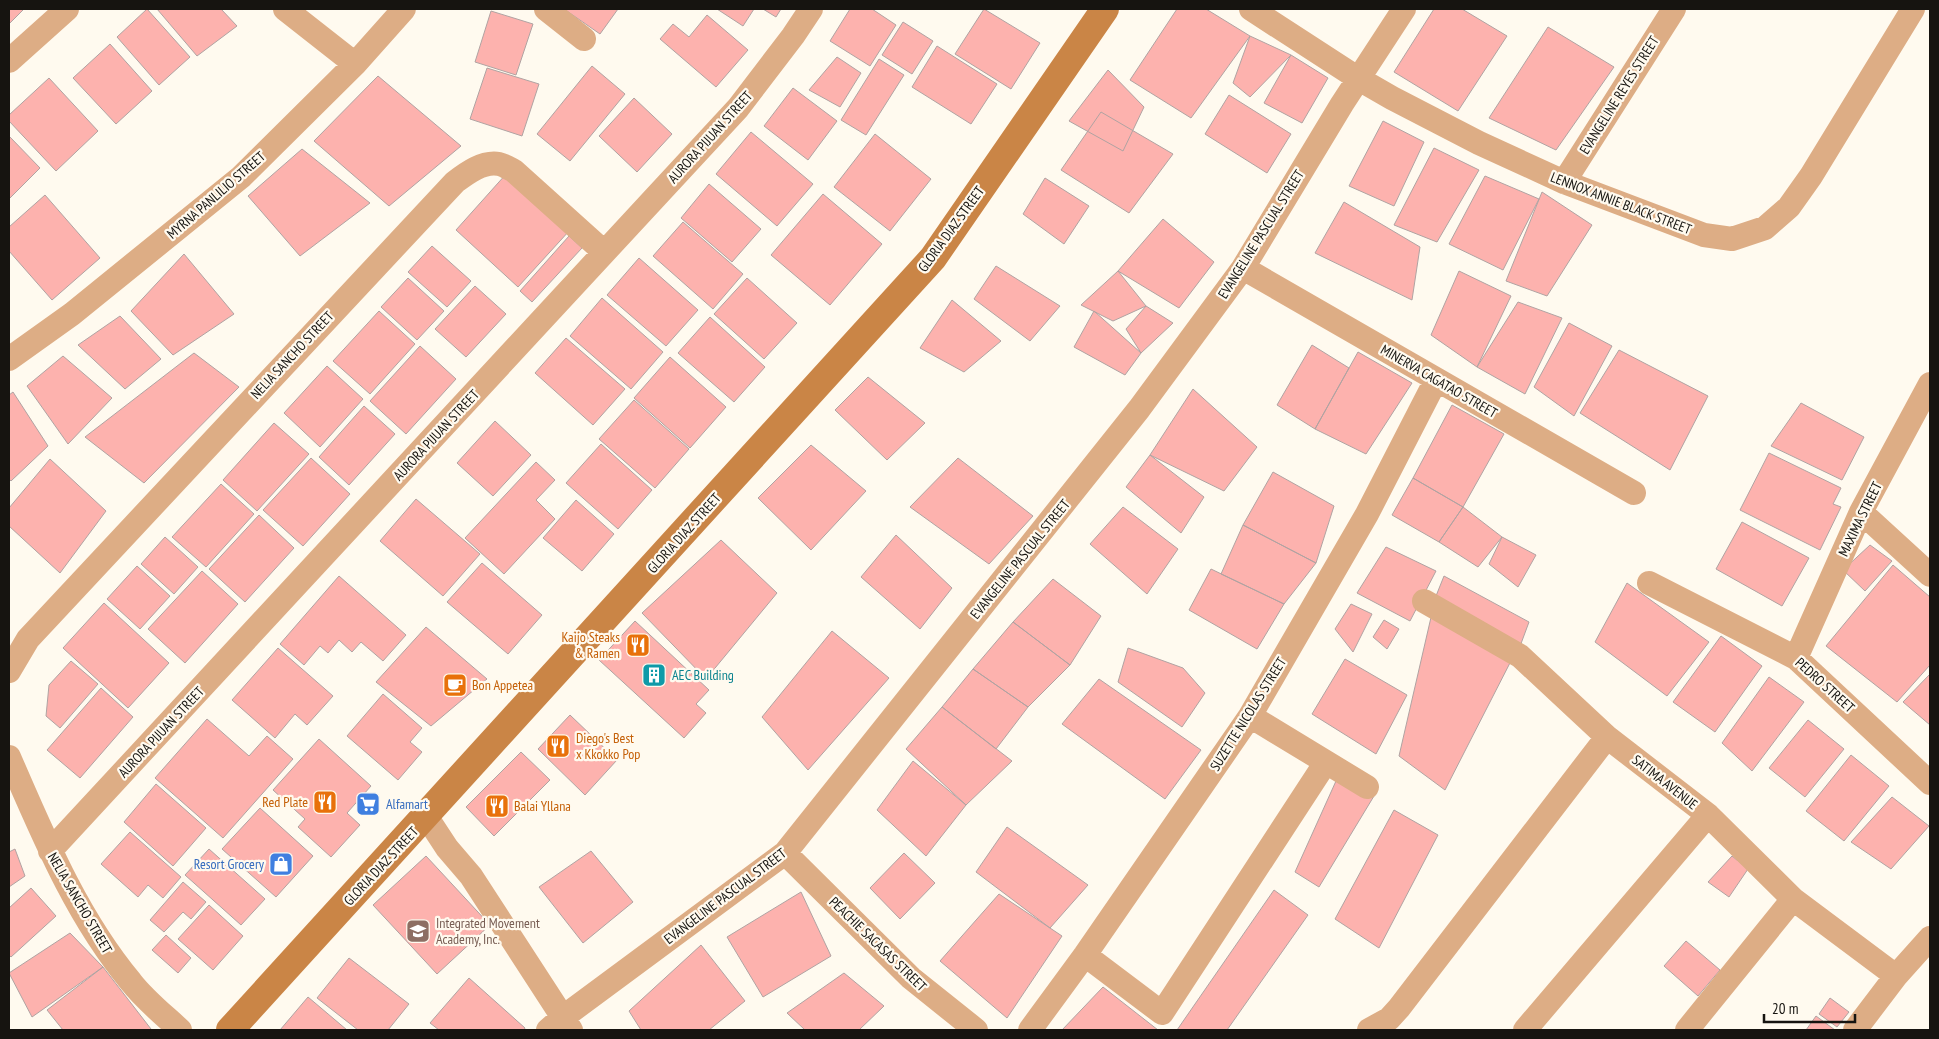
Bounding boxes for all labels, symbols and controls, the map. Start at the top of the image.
street label: EVANGELINE REYES STREET [1575,32,1663,157]
street label: AURORA PIJUAN STREET [664,87,757,187]
street label: MYRNA PANLILIO STREET [163,147,269,243]
street label: EVANGELINE PASCUAL STREET [1214,166,1308,302]
street label: LENNOX ANNIE BLACK STREET [1548,168,1695,238]
street label: GLORIA DIAZ STREET [914,182,989,275]
street label: NELIA SANCHO STREET [247,307,338,403]
street label: MINERVA CAGATAO STREET [1377,340,1501,422]
street label: AURORA PIJUAN STREET [389,385,483,484]
street label: MAXIMA STREET [1834,478,1886,559]
street label: GLORIA DIAZ STREET [643,489,725,577]
street label: EVANGELINE PASCUAL STREET [966,495,1074,622]
place label: Kaijo Steaks & Ramen [561,628,620,662]
restaurant icon: Kaijo Steaks & Ramen [625,632,651,658]
street label: SUZETTE NICOLAS STREET [1206,653,1291,774]
street label: PEDRO STREET [1792,654,1859,717]
building icon: AEC Building [641,662,667,688]
place label: AEC Building [672,666,734,684]
cafe icon: Bon Appetea [442,672,468,698]
place label: Bon Appetea [472,676,533,694]
street label: AURORA PIJUAN STREET [114,682,208,781]
place label: Diego's Best x Kkokko Pop [576,729,640,763]
restaurant icon: Diego's Best x Kkokko Pop [545,733,571,759]
street label: SATIMA AVENUE [1629,751,1701,813]
restaurant icon: Red Plate [312,789,338,815]
supermarket icon: Alfamart [355,791,381,817]
place label: Red Plate [262,793,308,811]
restaurant icon: Balai Yllana [484,793,510,819]
place label: Alfamart [386,795,428,813]
place label: Balai Yllana [514,797,571,815]
street label: GLORIA DIAZ STREET [340,822,423,909]
street label: EVANGELINE PASCUAL STREET [660,844,790,948]
street label: NELIA SANCHO STREET [44,849,117,957]
shop icon: Resort Grocery [268,851,294,877]
place label: Resort Grocery [194,855,265,873]
street label: PEACHIE SACASAS STREET [825,893,931,996]
place label: Integrated Movement Academy, Inc. [436,914,540,948]
school or university icon: Integrated Movement Academy, Inc. [405,918,431,944]
scale bar [1764,992,1855,1024]
text: 20 m [1772,999,1798,1018]

